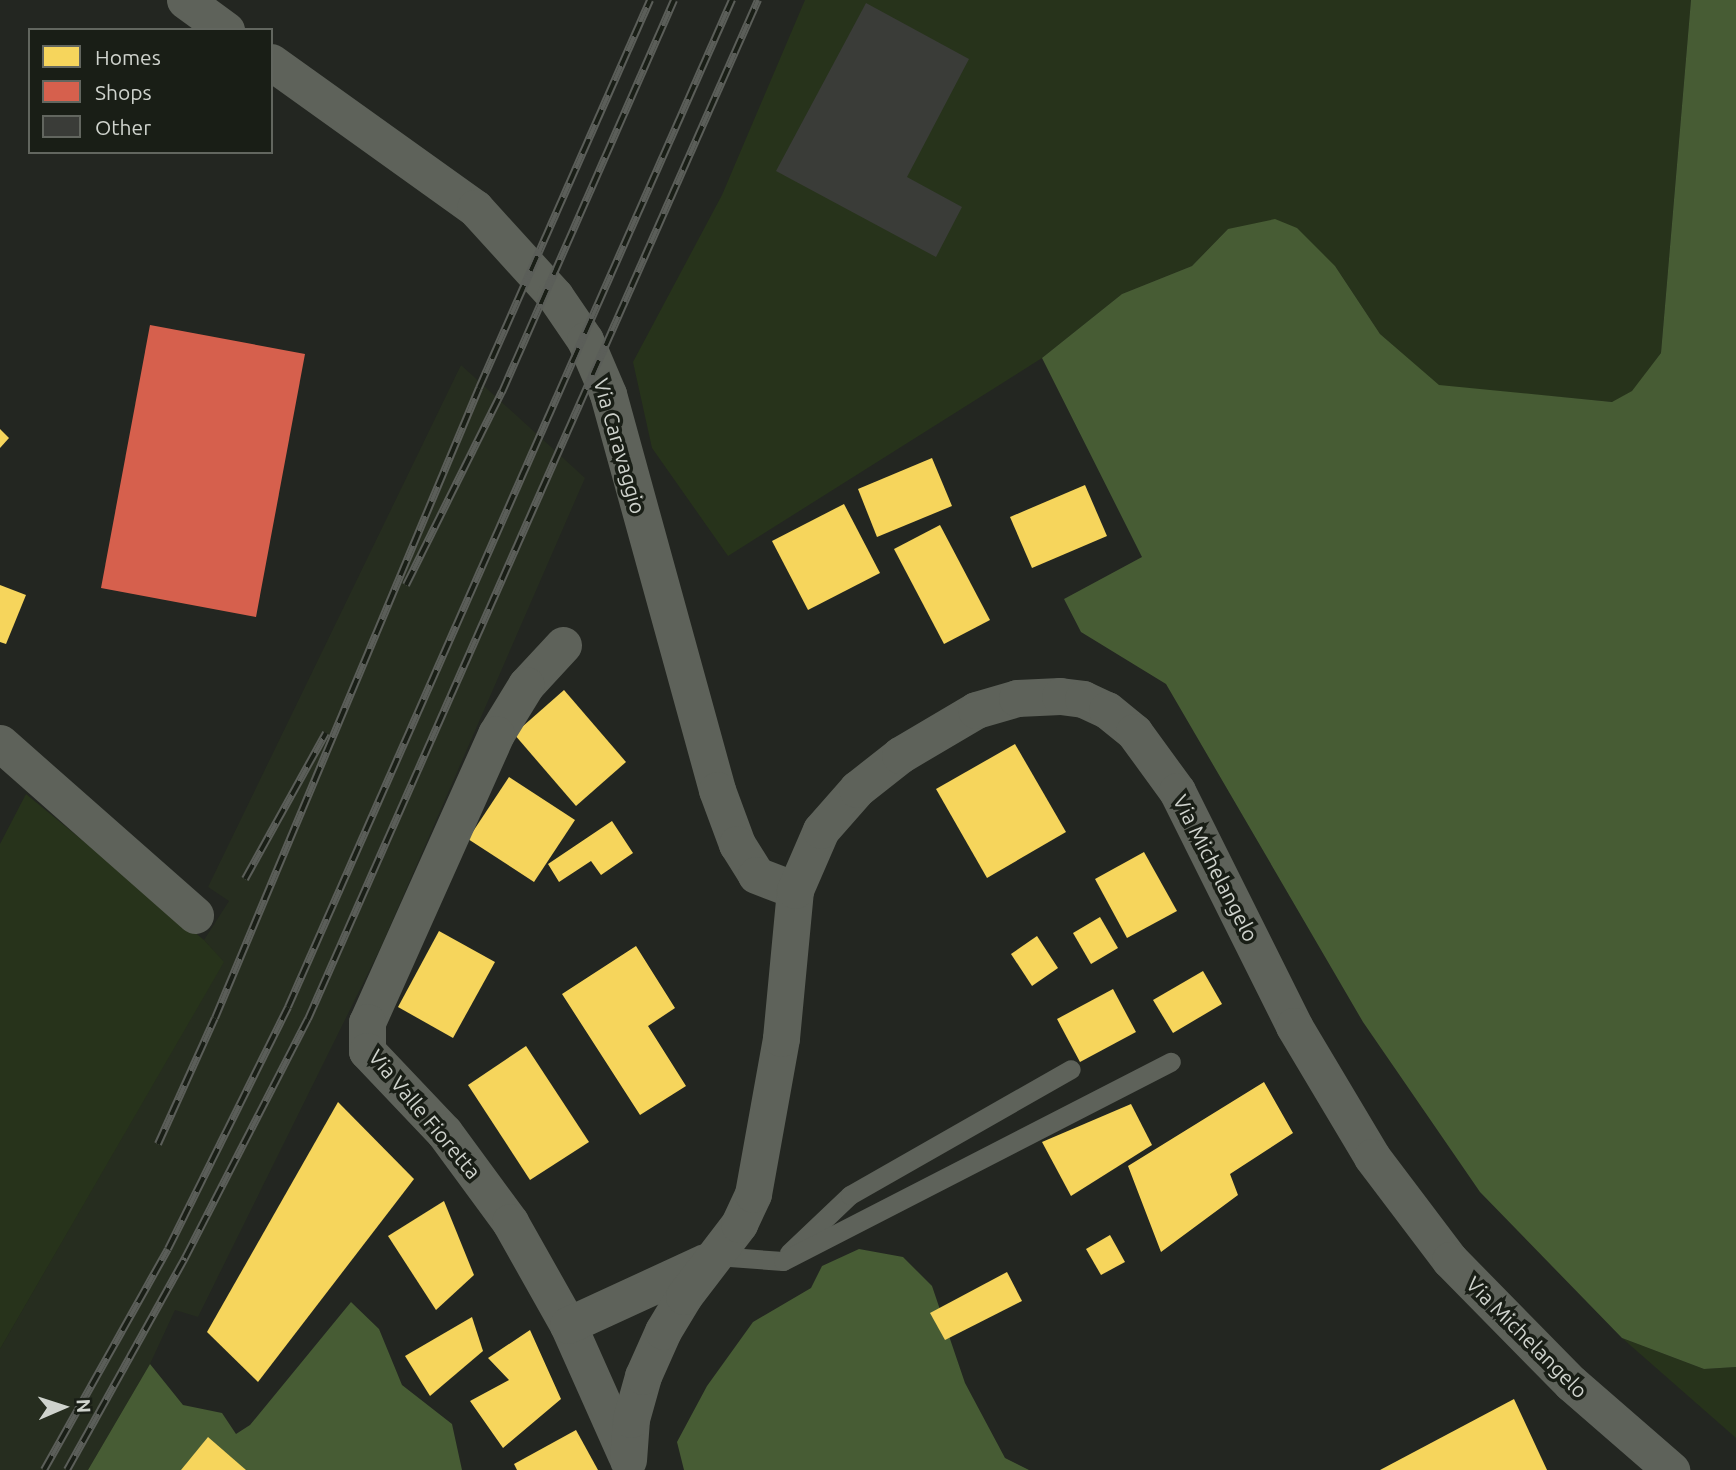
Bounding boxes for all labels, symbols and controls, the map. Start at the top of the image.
legend [28,28,273,154]
text: Homes [95,45,161,69]
text: Shops [95,80,152,104]
text: Other [95,115,151,139]
street label: Via Caravaggio [589,375,651,517]
street label: Via Michelangelo [1168,790,1264,946]
street label: Via Valle Fioretta [364,1044,486,1184]
street label: Via Michelangelo [1461,1271,1593,1403]
north arrow [28,1372,98,1442]
text: N [73,1398,95,1414]

